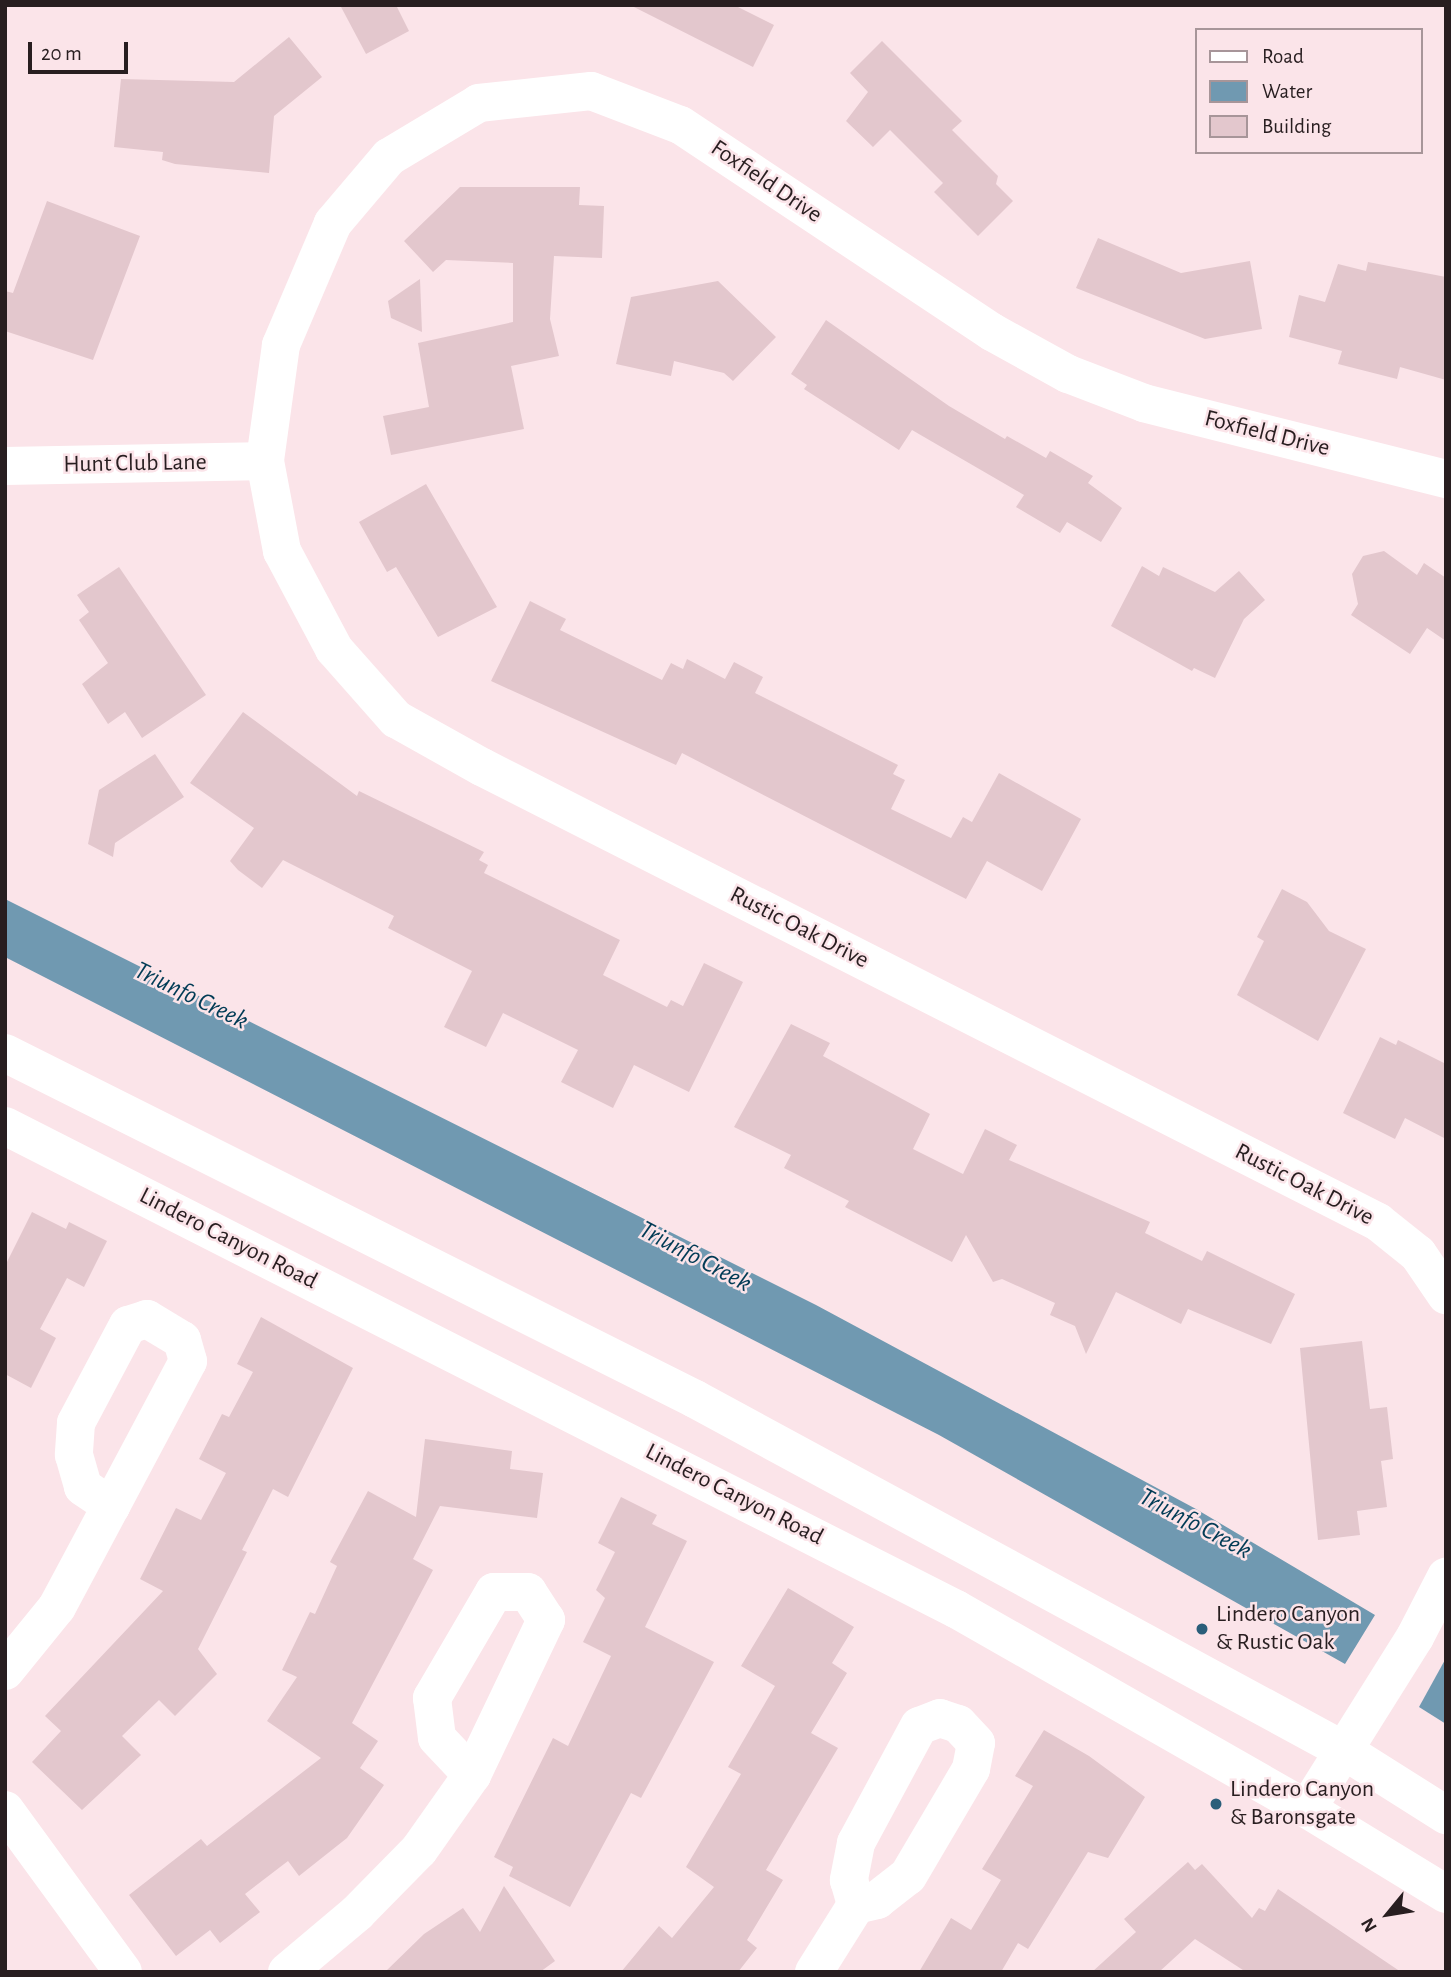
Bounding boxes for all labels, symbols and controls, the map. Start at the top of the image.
scale bar [32,28,131,72]
legend [1196,28,1423,154]
text: 20 m [41,43,82,64]
text: Road [1262,46,1304,67]
text: Water [1262,81,1312,102]
text: Building [1262,116,1331,137]
street label: Foxfield Drive [705,134,827,230]
street label: Foxfield Drive [1201,405,1333,463]
street label: Hunt Club Lane [63,448,207,480]
street label: Rustic Oak Drive [725,881,873,975]
water label: Triunfo Creek [129,955,253,1037]
street label: Rustic Oak Drive [1230,1138,1378,1232]
street label: Lindero Canyon Road [134,1182,322,1296]
water label: Triunfo Creek [634,1214,756,1300]
street label: Lindero Canyon Road [640,1438,828,1552]
water label: Triunfo Creek [1134,1481,1256,1567]
place label: Lindero Canyon & Rustic Oak [1216,1601,1360,1657]
marker: Lindero Canyon & Rustic Oak [1194,1621,1210,1637]
place label: Lindero Canyon & Baronsgate [1230,1776,1374,1832]
marker: Lindero Canyon & Baronsgate [1208,1796,1224,1812]
north arrow [1353,1879,1423,1949]
text: N [1358,1914,1381,1935]

